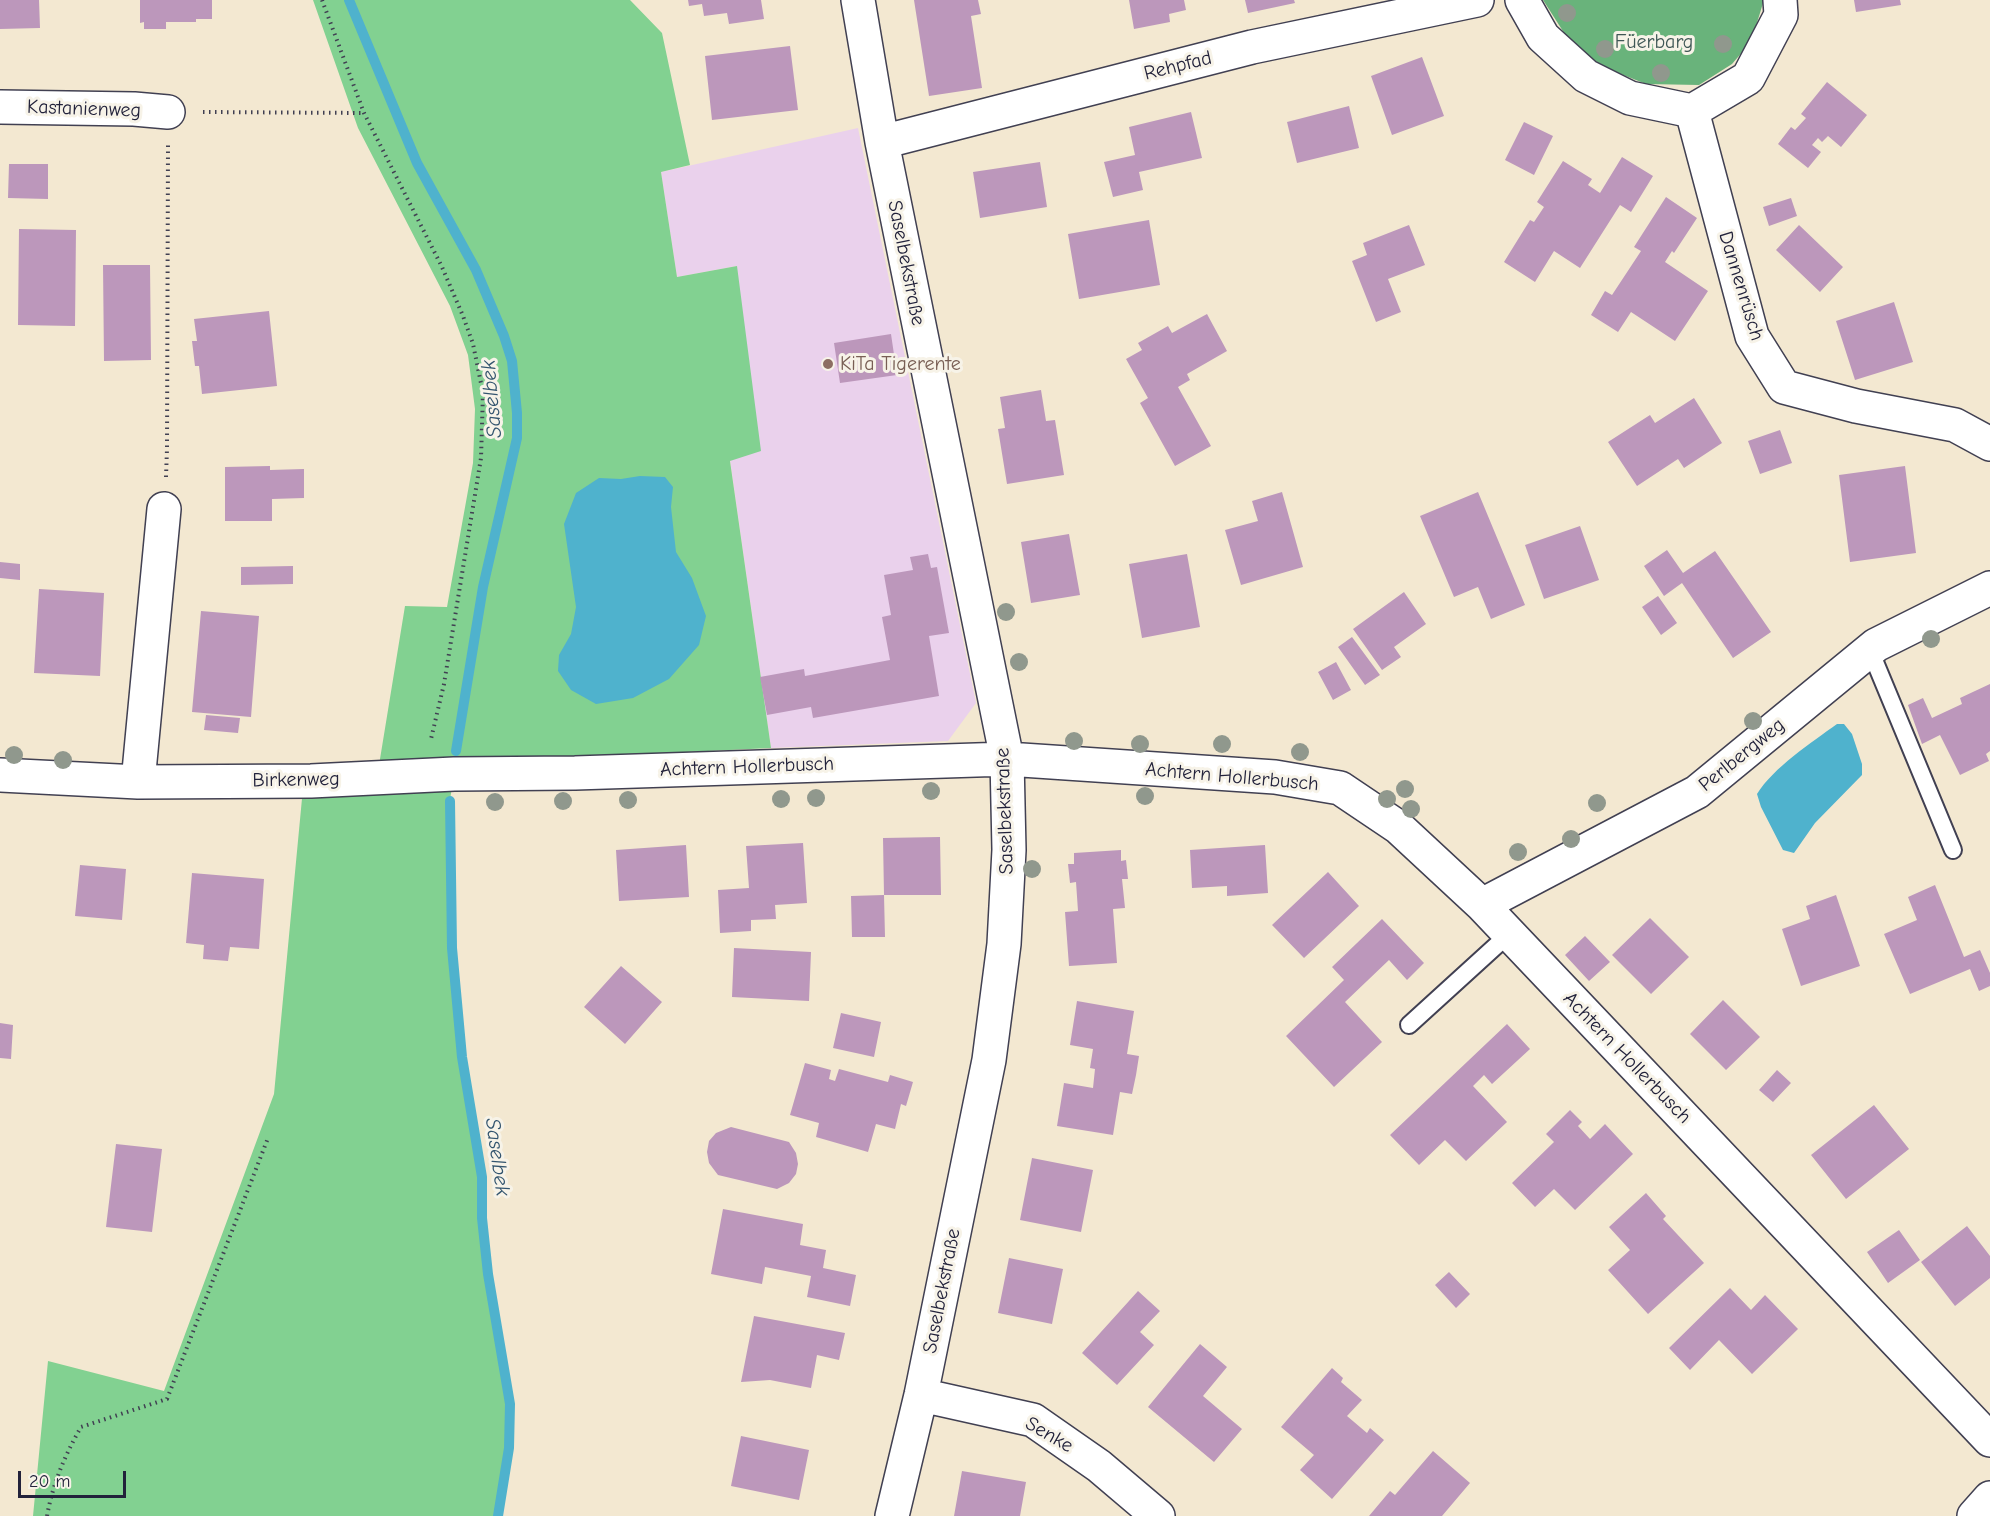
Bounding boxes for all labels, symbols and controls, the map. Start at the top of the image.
park label: Füerbarg [1615,30,1693,54]
street label: Rehpfad [1142,46,1214,86]
street label: Kastanienweg [27,95,141,123]
street label: Saselbekstraße [882,198,930,328]
street label: Dannenrüsch [1713,229,1769,343]
place label: KiTa Tigerente [840,352,961,376]
marker: KiTa Tigerente [821,357,835,371]
water label: Saselbek [476,359,508,439]
street label: Perlbergweg [1694,713,1790,797]
street label: Saselbekstraße [991,747,1019,875]
street label: Achtern Hollerbusch [660,752,834,782]
street label: Achtern Hollerbusch [1144,757,1320,797]
street label: Birkenweg [252,767,340,793]
street label: Achtern Hollerbusch [1558,987,1696,1129]
water label: Saselbek [479,1117,515,1197]
street label: Saselbekstraße [918,1226,966,1356]
street label: Senke [1021,1412,1077,1458]
scale bar [21,1459,129,1497]
text: 20 m [29,1471,70,1492]

